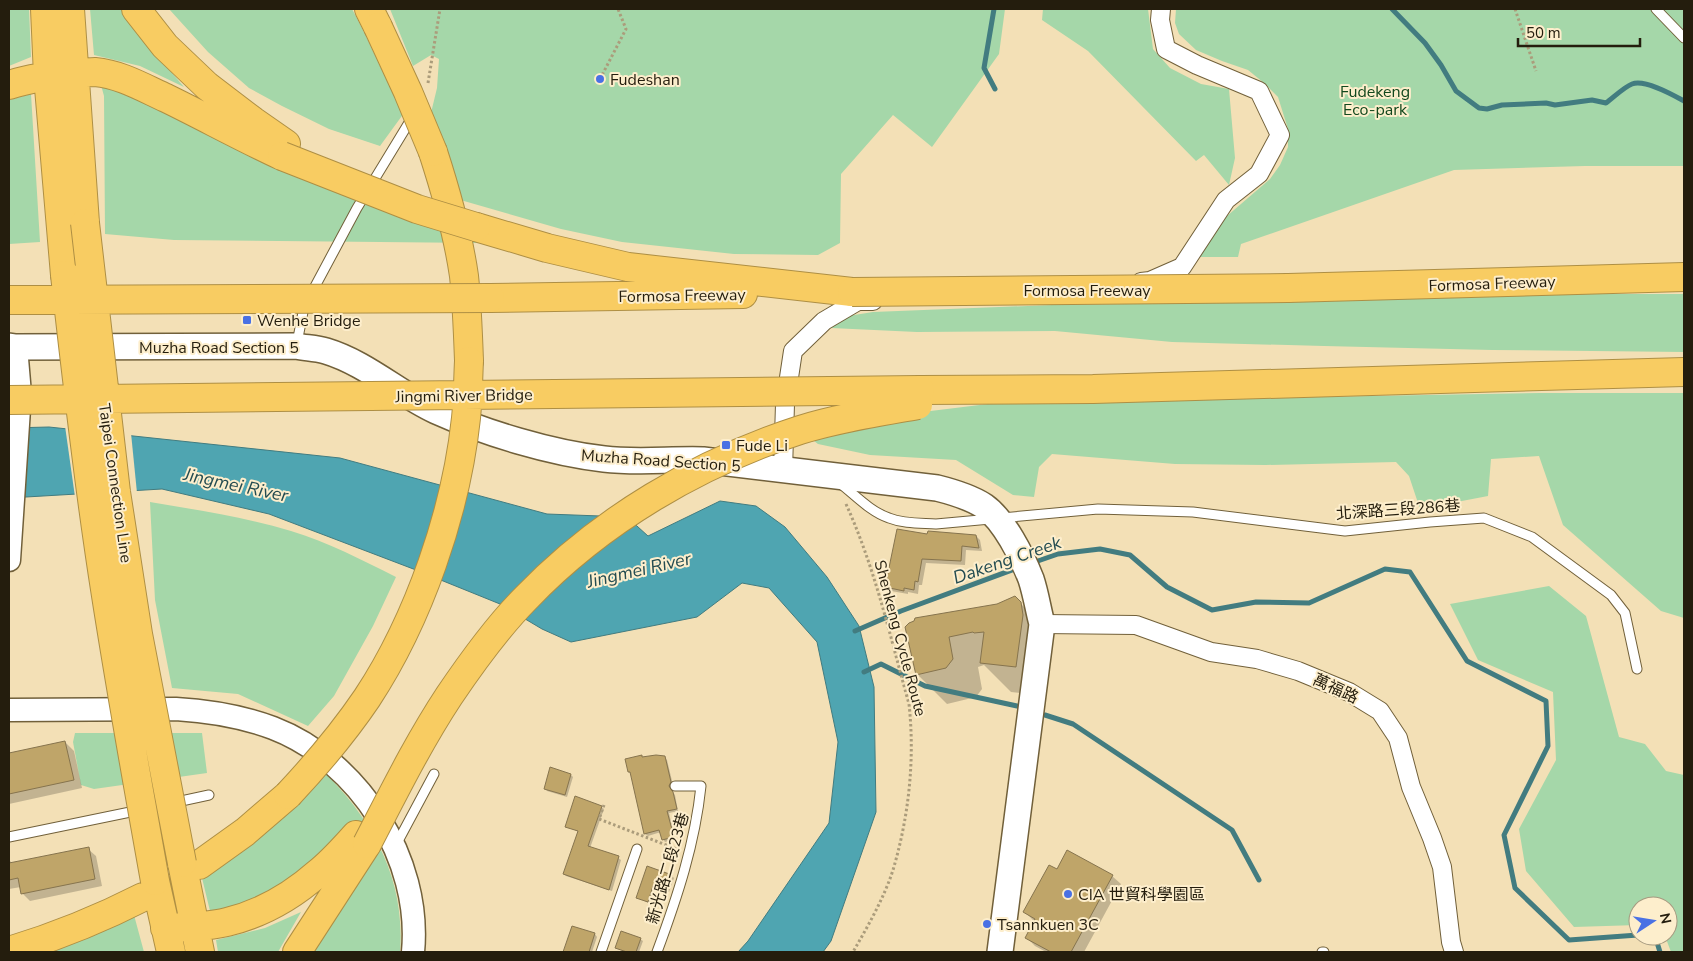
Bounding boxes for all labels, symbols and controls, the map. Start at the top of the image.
scale bar [1518,15,1640,47]
text: 50 m [1526,23,1561,43]
place label: Fudeshan [610,69,680,91]
marker: Fudeshan [594,73,606,85]
park label: Fudekeng Eco-park [1340,81,1410,121]
street label: Formosa Freeway [1428,271,1557,297]
street label: Formosa Freeway [1023,280,1151,302]
street label: Formosa Freeway [618,284,746,308]
place label: Wenhe Bridge [257,310,360,332]
marker: Wenhe Bridge [241,314,253,326]
street label: Muzha Road Section 5 [139,337,299,359]
street label: Jingmi River Bridge [394,384,533,408]
street label: Taipei Connection Line [93,402,137,564]
place label: Fude Li [736,435,788,457]
marker: Fude Li [720,439,732,451]
street label: Muzha Road Section 5 [580,444,741,478]
water label: Jingmei River [181,462,291,508]
street label: 北深路三段286巷 [1335,495,1461,525]
water label: Dakeng Creek [950,530,1065,590]
water label: Jingmei River [584,546,694,594]
street label: Shenkeng Cycle Route [869,558,932,719]
street label: 萬福路 [1309,669,1362,709]
street label: 新光路二段23巷 [642,810,694,927]
place label: CIA 世貿科學園區 [1078,884,1205,906]
marker: CIA 世貿科學園區 [1062,888,1074,900]
north arrow [1628,896,1678,946]
text: N [1655,911,1676,926]
place label: Tsannkuen 3C [997,914,1099,936]
marker: Tsannkuen 3C [981,918,993,930]

